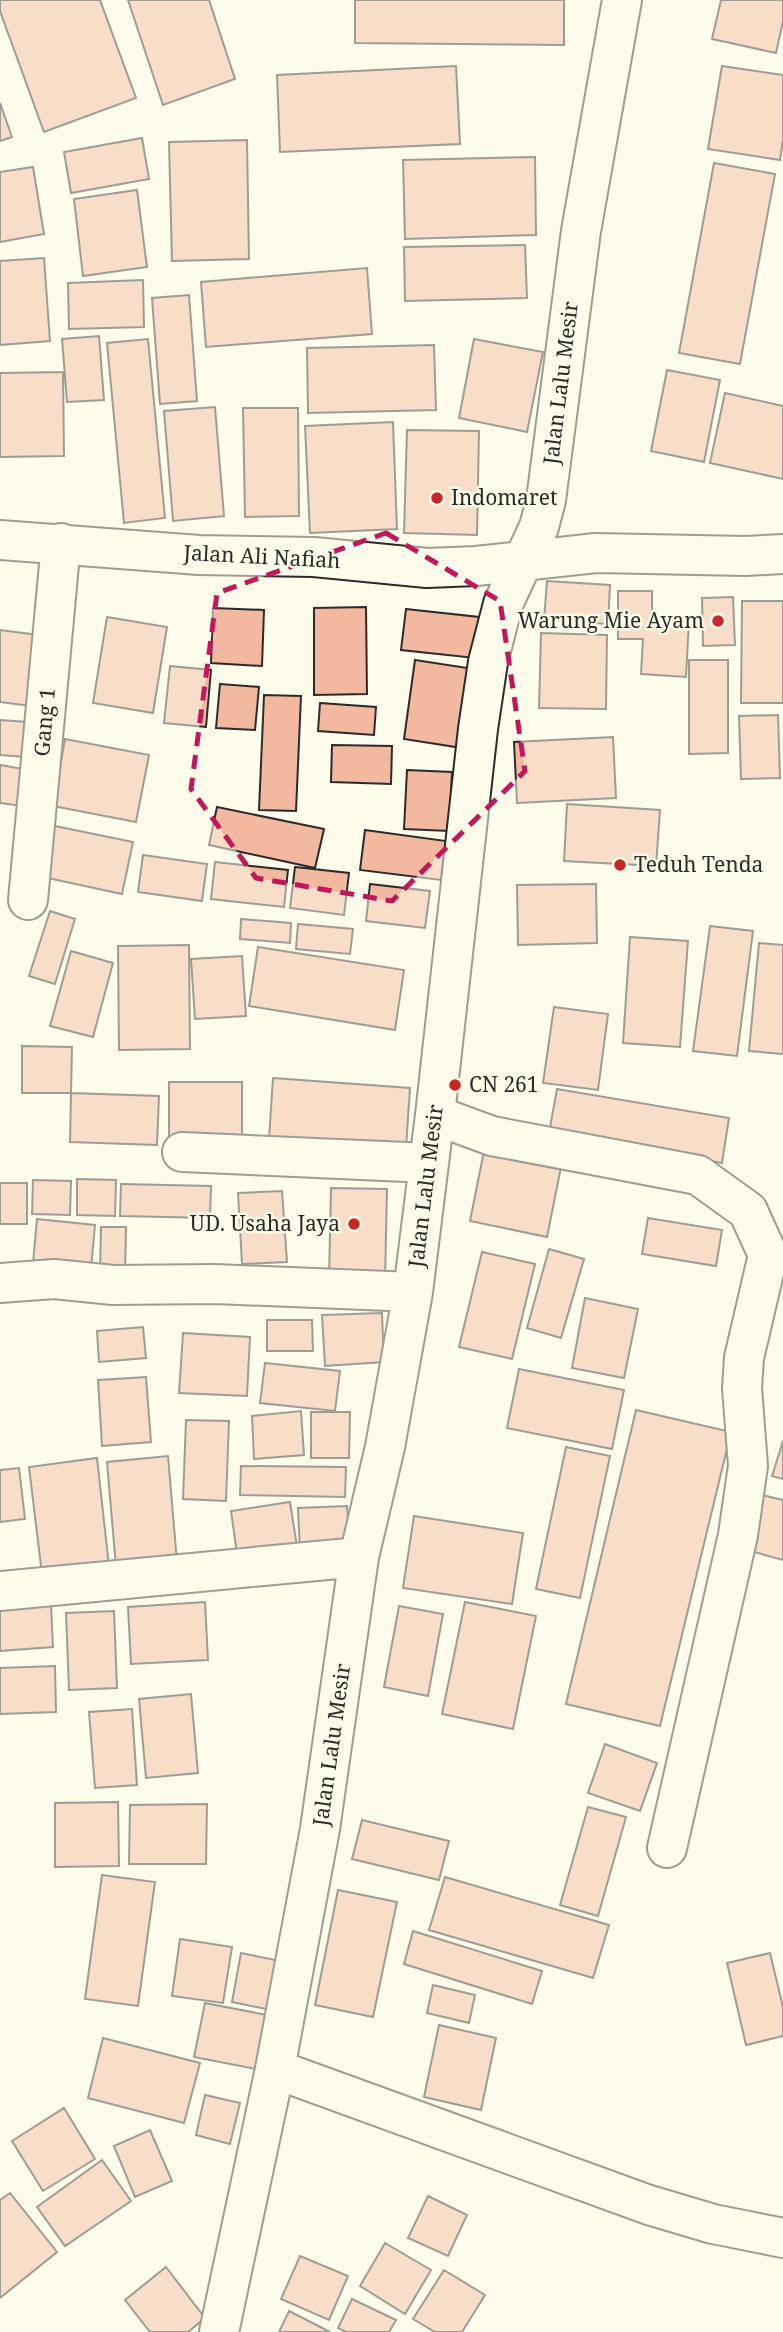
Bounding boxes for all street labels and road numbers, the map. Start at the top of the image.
street label: Jalan Lalu Mesir [536,300,584,467]
street label: Jalan Ali Nafiah [182,538,341,574]
street label: Gang 1 [27,686,61,757]
street label: Jalan Lalu Mesir [401,1103,449,1270]
street label: Jalan Lalu Mesir [306,1662,356,1829]

